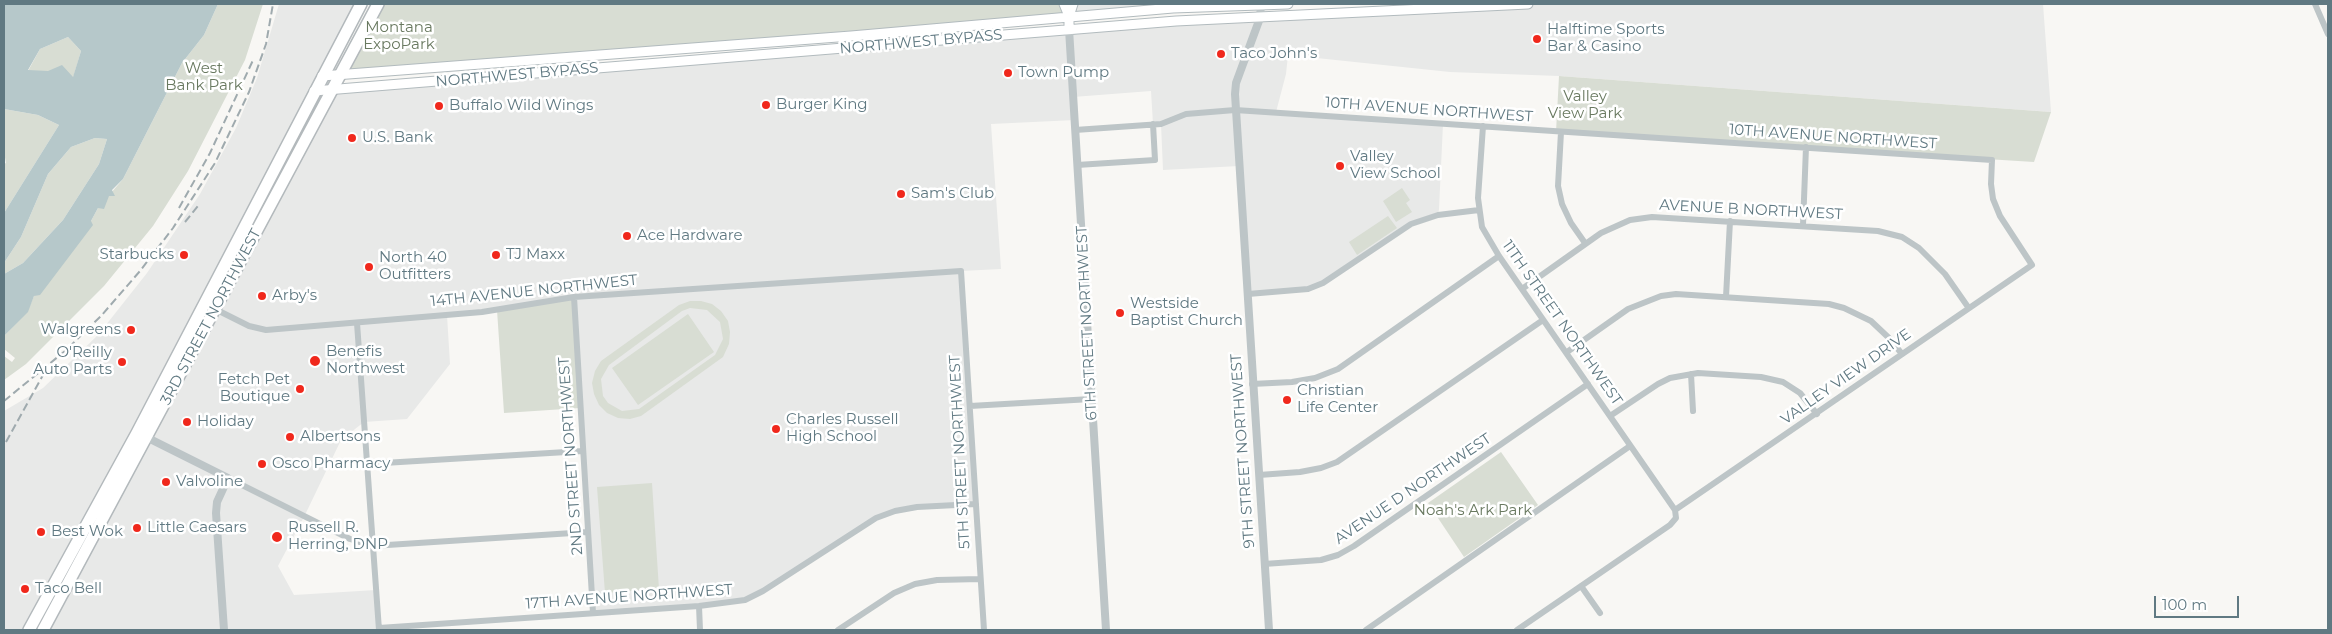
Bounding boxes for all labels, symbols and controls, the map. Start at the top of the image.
park label: Montana ExpoPark [363,19,435,54]
place label: Halftime Sports Bar & Casino [1547,21,1665,56]
street label: NORTHWEST BYPASS [839,26,1003,58]
marker: Halftime Sports Bar & Casino [1531,33,1543,45]
place label: Taco John's [1231,45,1317,63]
marker: Taco John's [1215,48,1227,60]
street label: NORTHWEST BYPASS [435,59,599,91]
park label: West Bank Park [165,60,243,95]
place label: Town Pump [1018,64,1109,82]
marker: Town Pump [1002,67,1014,79]
park label: Valley View Park [1548,88,1622,123]
street label: 10TH AVENUE NORTHWEST [1324,94,1534,126]
place label: Burger King [776,96,868,114]
place label: Buffalo Wild Wings [449,97,593,115]
marker: Burger King [760,99,772,111]
marker: Buffalo Wild Wings [433,100,445,112]
street label: 10TH AVENUE NORTHWEST [1728,121,1938,153]
place label: U.S. Bank [362,129,433,147]
marker: U.S. Bank [346,132,358,144]
place label: Valley View School [1350,148,1441,183]
marker: Valley View School [1334,160,1346,172]
place label: Sam's Club [911,185,994,203]
marker: Sam's Club [895,188,907,200]
street label: AVENUE B NORTHWEST [1659,196,1843,224]
street label: 6TH STREET NORTHWEST [1073,225,1101,421]
street label: 3RD STREET NORTHWEST [157,226,265,408]
place label: Ace Hardware [637,227,743,245]
marker: Ace Hardware [621,230,633,242]
street label: 11TH STREET NORTHWEST [1498,237,1626,409]
place label: Starbucks [100,246,174,264]
place label: TJ Maxx [506,246,565,264]
marker: Starbucks [178,249,190,261]
place label: North 40 Outfitters [379,249,451,284]
marker: TJ Maxx [490,249,502,261]
marker: North 40 Outfitters [363,261,375,273]
street label: 14TH AVENUE NORTHWEST [430,271,638,311]
place label: Arby's [272,287,317,305]
marker: Arby's [256,290,268,302]
place label: Westside Baptist Church [1130,295,1243,330]
marker: Westside Baptist Church [1114,307,1126,319]
place label: Walgreens [41,321,121,339]
marker: Walgreens [125,324,137,336]
street label: VALLEY VIEW DRIVE [1777,325,1915,429]
place label: Benefis Northwest [326,343,405,378]
place label: O'Reilly Auto Parts [33,344,112,379]
street label: 9TH STREET NORTHWEST [1227,353,1259,549]
marker: Benefis Northwest [308,354,322,368]
street label: 5TH STREET NORTHWEST [946,354,974,550]
marker: O'Reilly Auto Parts [116,356,128,368]
street label: 2ND STREET NORTHWEST [555,356,587,556]
place label: Fetch Pet Boutique [218,371,290,406]
place label: Christian Life Center [1297,382,1378,417]
marker: Fetch Pet Boutique [294,383,306,395]
marker: Christian Life Center [1281,394,1293,406]
place label: Charles Russell High School [786,411,899,446]
place label: Holiday [197,413,254,431]
marker: Holiday [181,416,193,428]
marker: Charles Russell High School [770,423,782,435]
place label: Albertsons [300,428,381,446]
street label: AVENUE D NORTHWEST [1331,430,1495,548]
marker: Albertsons [284,431,296,443]
place label: Osco Pharmacy [272,455,390,473]
marker: Osco Pharmacy [256,458,268,470]
place label: Valvoline [176,473,243,491]
marker: Valvoline [160,476,172,488]
park label: Noah's Ark Park [1414,502,1532,520]
place label: Little Caesars [147,519,247,537]
place label: Russell R. Herring, DNP [288,519,388,554]
marker: Little Caesars [131,522,143,534]
place label: Best Wok [51,523,123,541]
marker: Best Wok [35,526,47,538]
marker: Russell R. Herring, DNP [270,530,284,544]
place label: Taco Bell [35,580,102,598]
street label: 17TH AVENUE NORTHWEST [525,581,733,613]
marker: Taco Bell [19,583,31,595]
scale bar [2157,586,2242,618]
text: 100 m [2162,595,2207,614]

